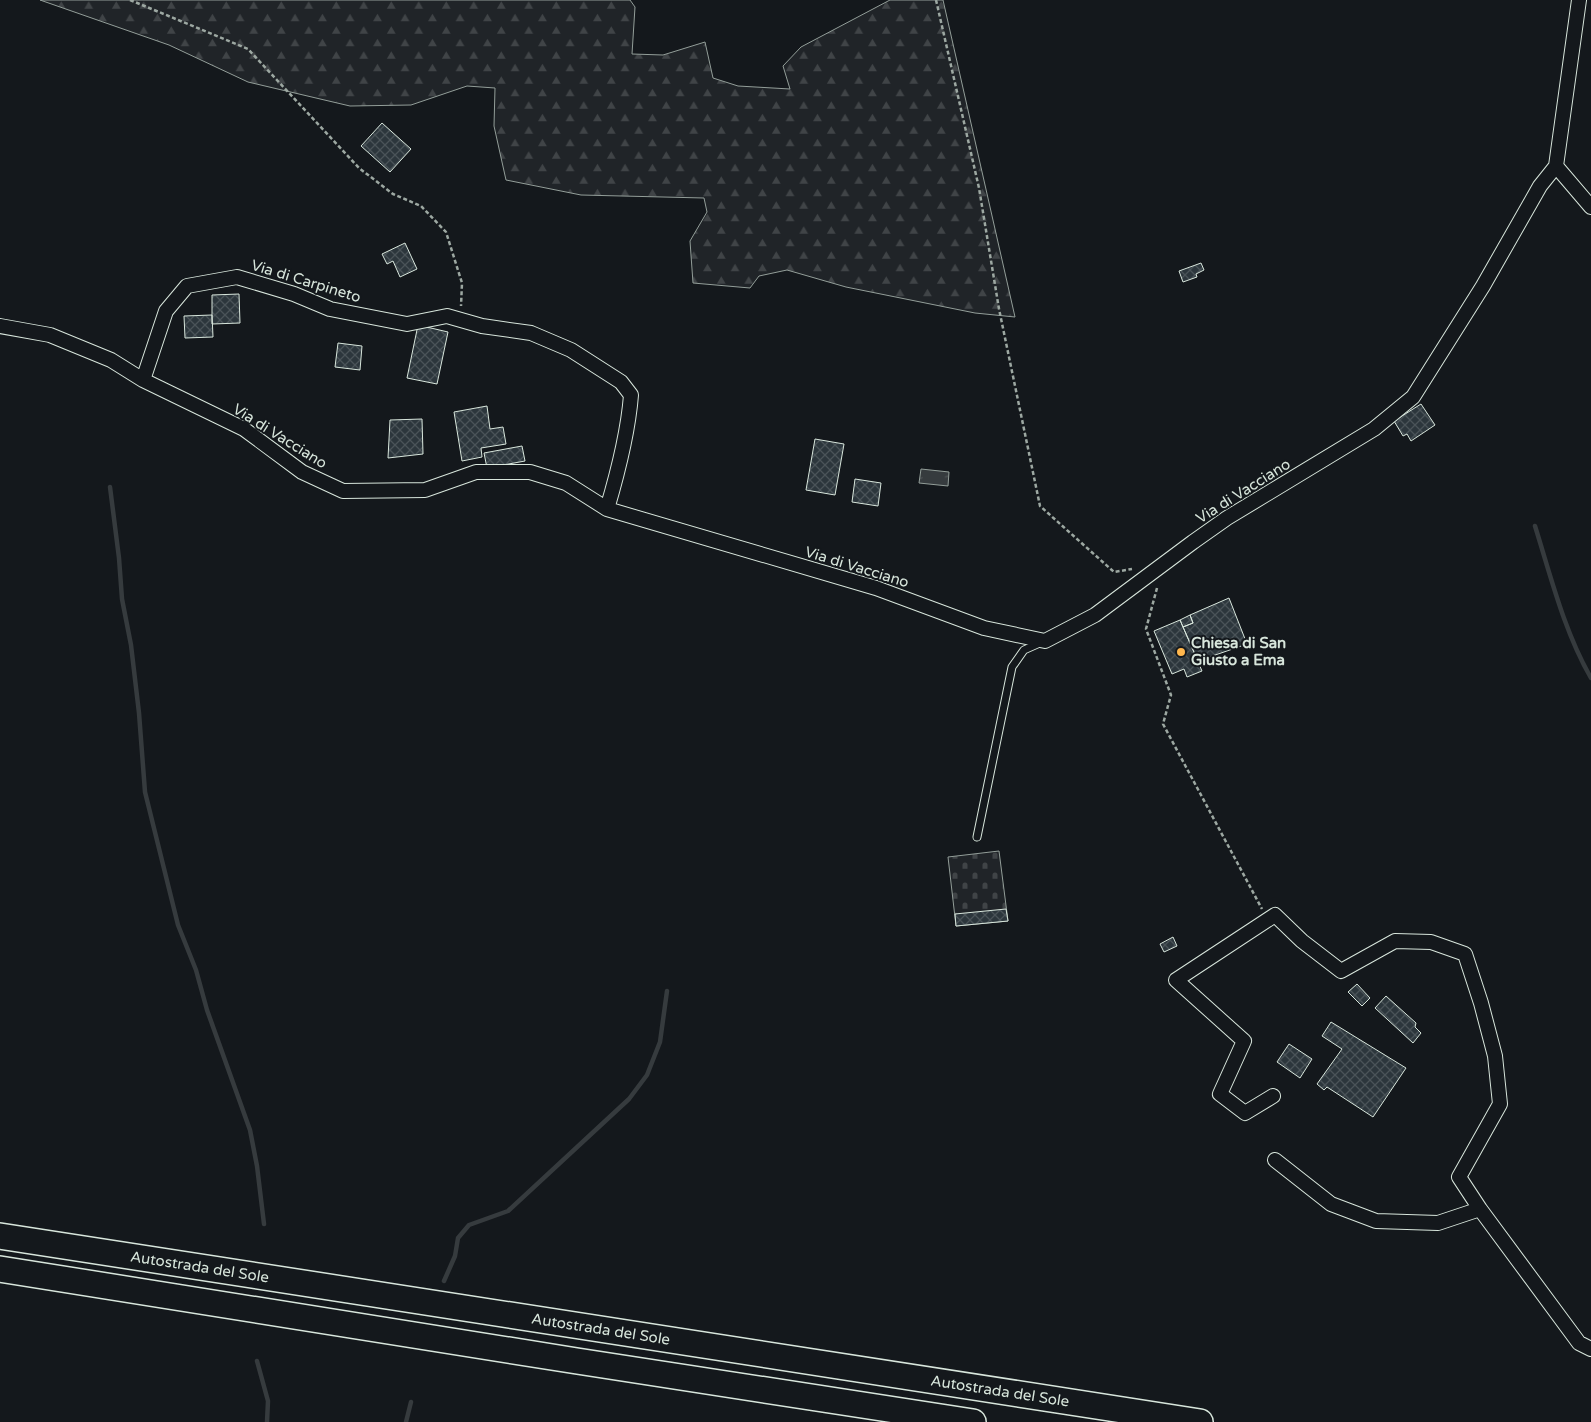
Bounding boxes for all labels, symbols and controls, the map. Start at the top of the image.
street label: Via di Carpineto [249,256,363,306]
street label: Via di Vacciano [230,400,330,472]
street label: Via di Vacciano [1193,455,1293,527]
street label: Via di Vacciano [803,543,911,591]
place label: Chiesa di San Giusto a Ema [1191,634,1286,669]
marker: Chiesa di San Giusto a Ema [1175,646,1187,658]
street label: Autostrada del Sole [129,1247,270,1287]
street label: Autostrada del Sole [530,1310,671,1349]
street label: Autostrada del Sole [929,1371,1071,1411]

